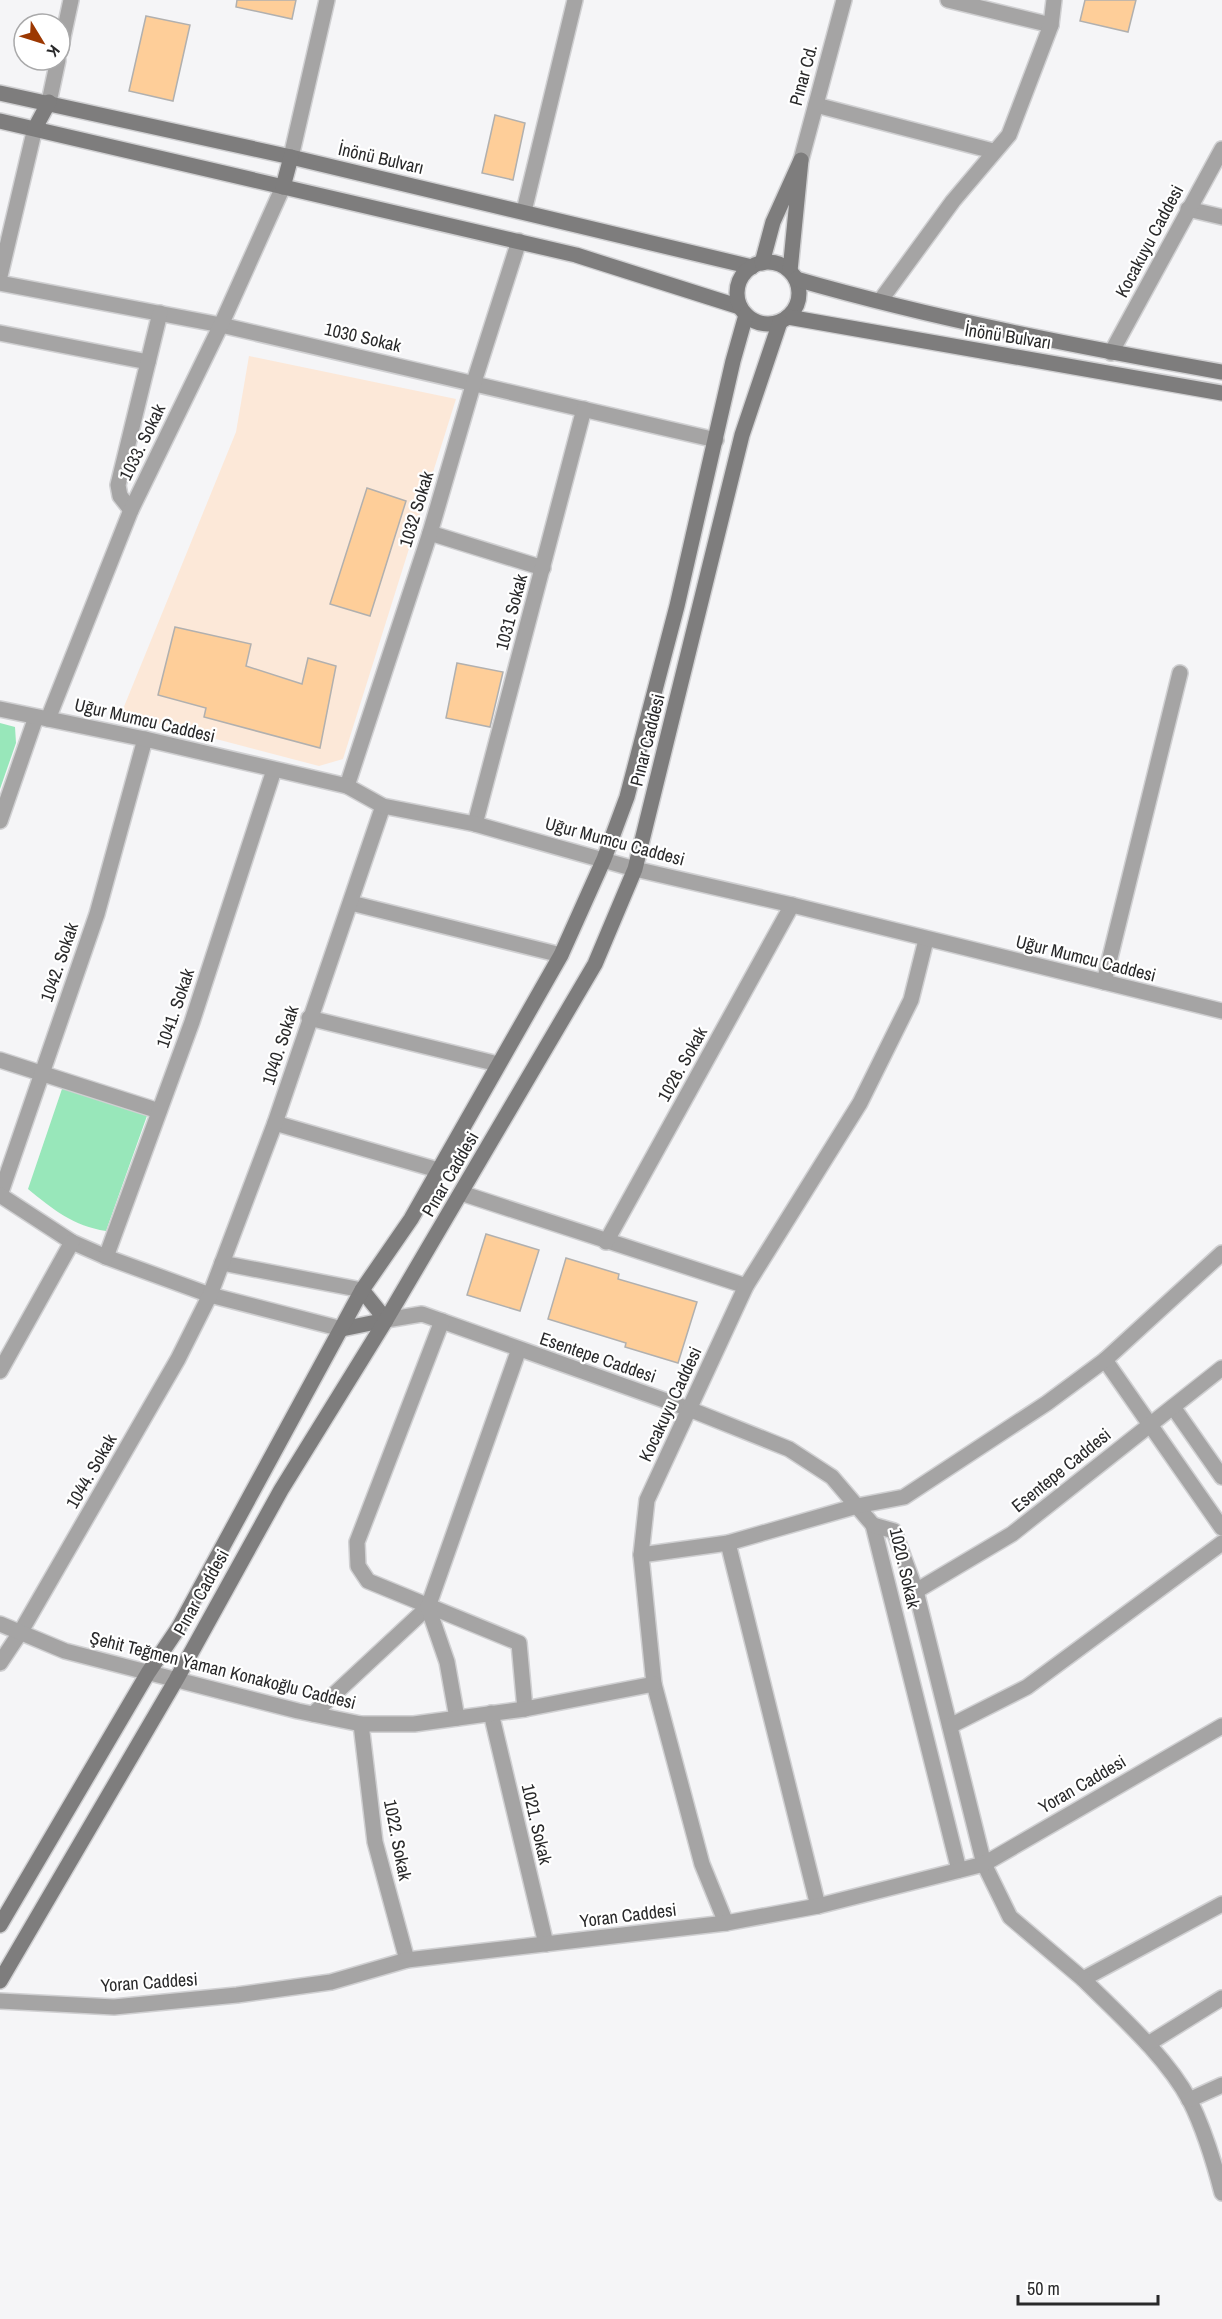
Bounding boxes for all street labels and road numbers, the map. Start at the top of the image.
street label: Pınar Cd. [783,42,823,108]
street label: İnönü Bulvarı [336,136,426,180]
street label: Kocakuyu Caddesi [1109,180,1189,302]
street label: 1030 Sokak [322,316,404,358]
street label: İnönü Bulvarı [963,317,1053,355]
street label: 1033. Sokak [113,399,171,484]
street label: 1032 Sokak [393,467,440,550]
street label: 1031 Sokak [489,571,533,653]
street label: Pınar Caddesi [623,691,671,789]
street label: Uğur Mumcu Caddesi [72,692,218,748]
street label: Uğur Mumcu Caddesi [542,810,688,872]
street label: 1042. Sokak [34,919,84,1005]
street label: Uğur Mumcu Caddesi [1013,929,1159,987]
street label: 1041. Sokak [150,965,200,1051]
street label: 1040. Sokak [255,1002,305,1088]
street label: 1026. Sokak [651,1022,713,1106]
street label: Pınar Caddesi [416,1127,484,1221]
street label: Esentepe Caddesi [537,1325,659,1389]
street label: Kocakuyu Caddesi [632,1343,708,1465]
street label: Esentepe Caddesi [1006,1422,1116,1518]
street label: 1044. Sokak [60,1429,123,1513]
street label: 1020. Sokak [884,1525,927,1611]
street label: Pınar Caddesi [167,1545,235,1639]
street label: Şehit Teğmen Yaman Konakoğlu Caddesi [87,1625,359,1715]
street label: Yoran Caddesi [1034,1749,1130,1819]
street label: 1021. Sokak [516,1781,559,1867]
street label: 1022. Sokak [378,1797,418,1883]
street label: Yoran Caddesi [578,1897,678,1933]
street label: Yoran Caddesi [100,1966,198,1998]

